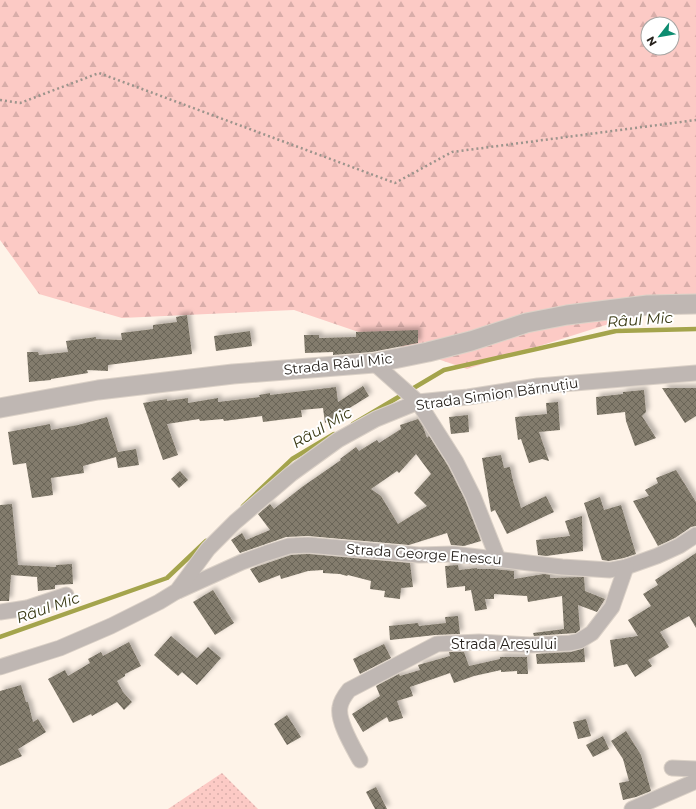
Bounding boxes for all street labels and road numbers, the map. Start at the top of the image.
street label: Strada Râul Mic [283,349,393,379]
street label: Strada Simion Bărnuțiu [415,374,580,415]
street label: Strada George Enescu [346,540,502,568]
street label: Strada Areșului [451,635,557,654]

